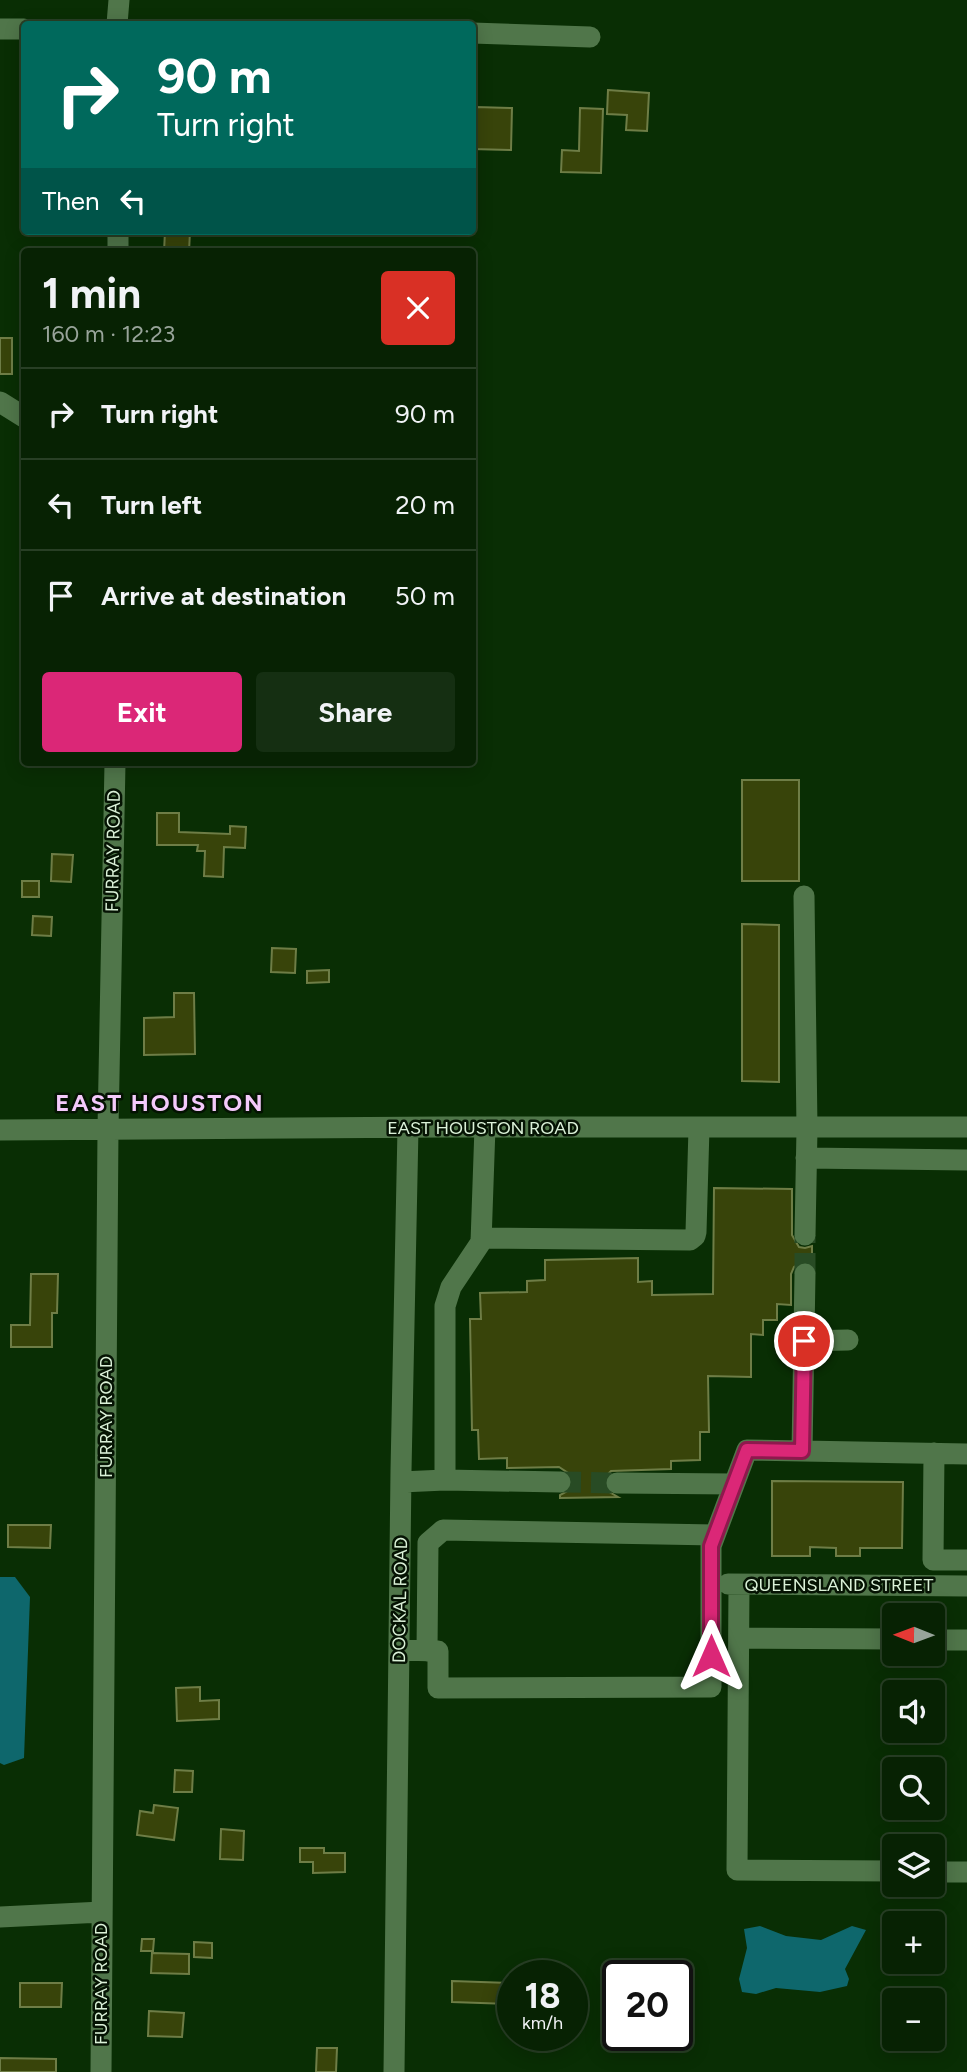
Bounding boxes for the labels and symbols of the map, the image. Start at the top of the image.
street label: FURRAY ROAD [101,790,125,912]
district label: EAST HOUSTON [55,1088,265,1117]
street label: EAST HOUSTON ROAD [387,1117,579,1139]
pin [774,1311,834,1371]
street label: FURRAY ROAD [95,1356,117,1478]
street label: DOCKAL ROAD [388,1537,412,1663]
street label: QUEENSLAND STREET [745,1574,933,1596]
north arrow [882,1603,945,1666]
position arrow [674,1619,748,1693]
street label: FURRAY ROAD [90,1923,112,2045]
speed limit sign: 20 [602,1960,693,2051]

